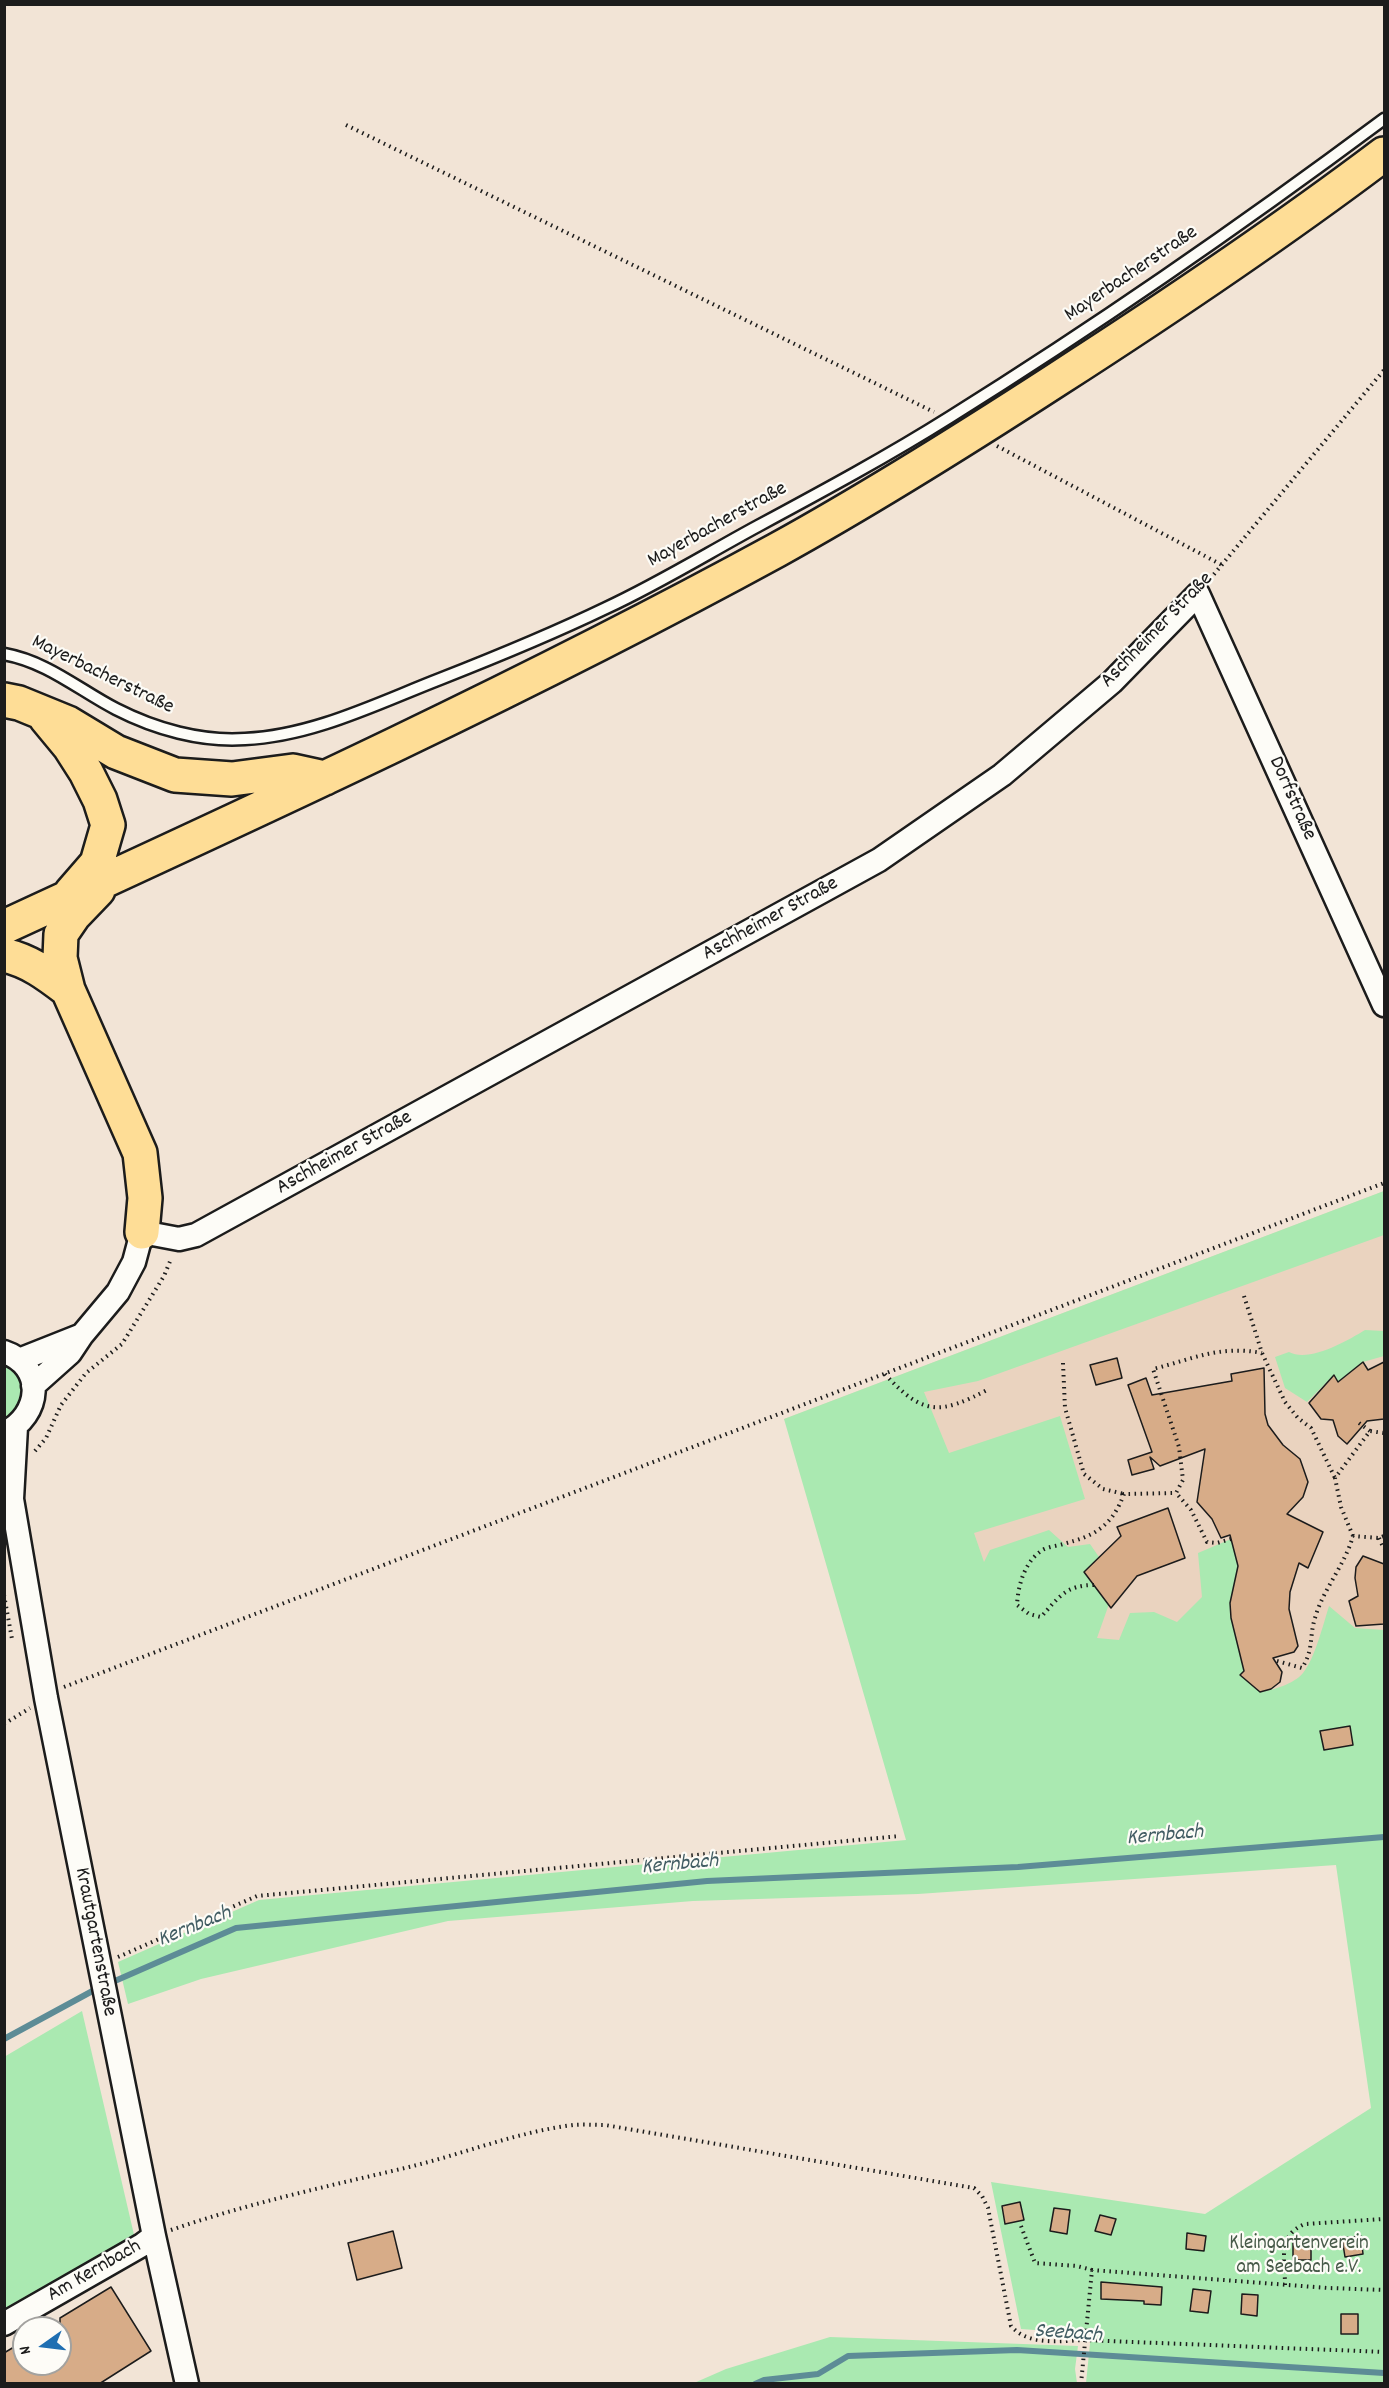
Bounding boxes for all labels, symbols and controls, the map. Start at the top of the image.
street label: Mayerbacherstraße [1061,221,1203,329]
street label: Mayerbacherstraße [644,477,792,575]
street label: Aschheimer Straße [1096,568,1220,694]
street label: Mayerbacherstraße [27,631,177,721]
street label: Dorfstraße [1261,753,1321,845]
street label: Aschheimer Straße [699,872,843,968]
street label: Aschheimer Straße [273,1106,417,1202]
water label: Kernbach [1126,1820,1204,1854]
water label: Kernbach [641,1849,719,1883]
street label: Krautgartenstraße [67,1865,121,2019]
water label: Kernbach [154,1901,236,1955]
park label: Kleingartenverein am Seebach e.V. [1229,2232,1369,2282]
street label: Am Kernbach [44,2235,146,2309]
north arrow [12,2316,72,2376]
water label: Seebach [1033,2319,1103,2351]
text: N [14,2343,38,2357]

